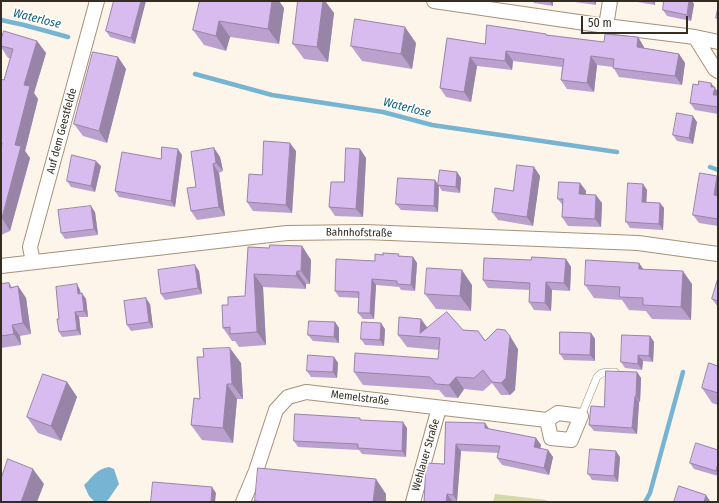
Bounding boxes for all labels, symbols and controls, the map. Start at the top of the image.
water label: Waterlose [12,6,62,32]
scale bar [583,8,690,34]
text: 50 m [588,16,612,30]
street label: Auf dem Geestfelde [44,87,80,175]
water label: Waterlose [382,95,432,121]
street label: Bahnhofstraße [326,226,392,240]
street label: Memelstraße [330,388,390,408]
street label: Wehlauer Straße [409,417,443,493]

